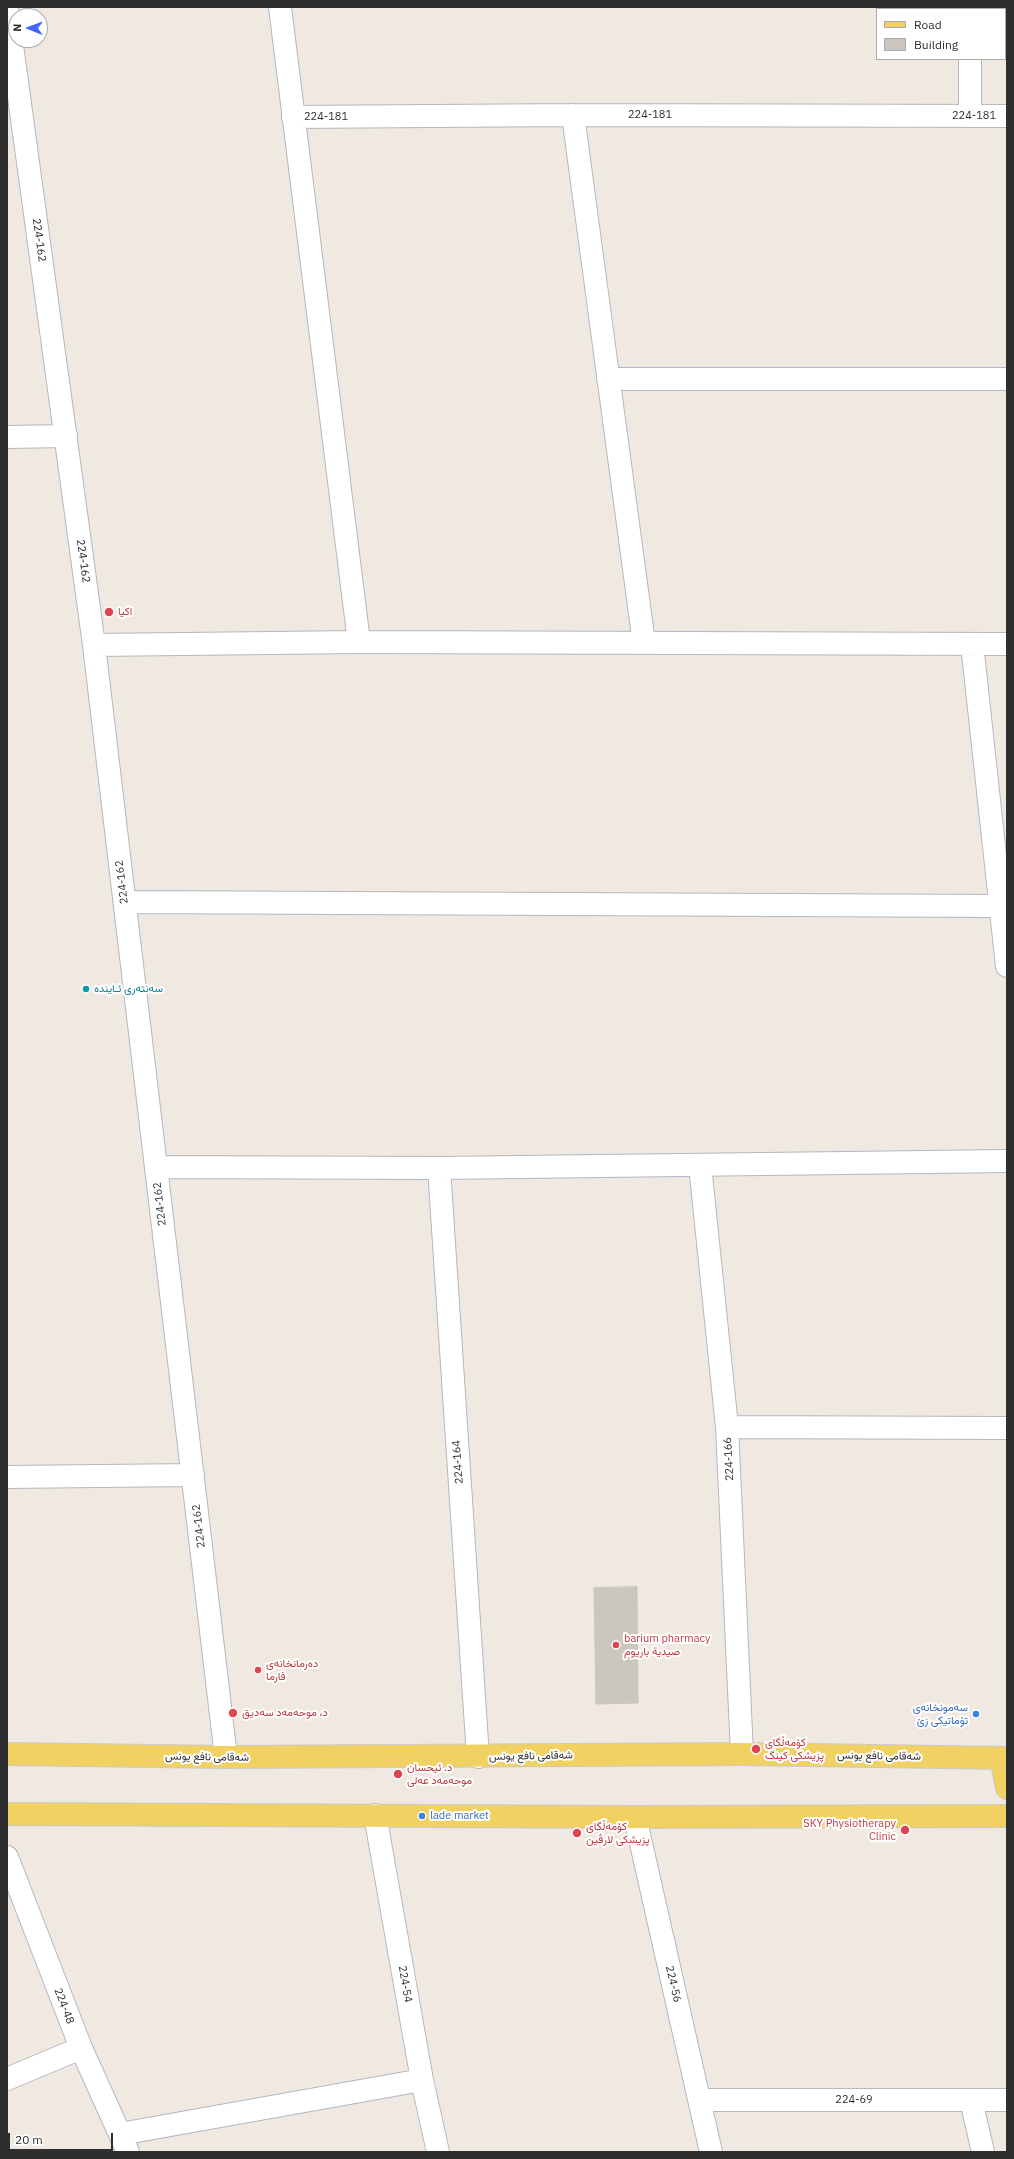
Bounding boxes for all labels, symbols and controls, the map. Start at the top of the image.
north arrow [8,8,48,48]
legend [876,8,1006,60]
text: Road [914,17,942,32]
text: N [10,24,24,32]
text: Building [914,37,958,52]
street label: 224-181 [628,108,672,122]
street label: 224-181 [952,109,996,123]
street label: 224-181 [304,110,348,124]
street label: 224-162 [29,217,49,263]
street label: 224-162 [73,538,93,584]
place label: اكيا [118,605,132,619]
marker: اكيا [103,606,115,618]
street label: 224-162 [113,859,131,905]
place label: سەنتەری ئـایندە [94,982,163,996]
marker: سەنتەری ئـایندە [81,984,91,994]
street label: 224-162 [151,1181,169,1227]
street label: 224-166 [721,1437,737,1481]
street label: 224-164 [450,1440,466,1484]
street label: 224-162 [190,1503,208,1549]
place label: barium pharmacy صيدية باريوم [624,1632,711,1658]
marker: barium pharmacy صيدية باريوم [611,1640,621,1650]
place label: دەرمانخانەی فارما [266,1657,318,1683]
marker: دەرمانخانەی فارما [253,1665,263,1675]
place label: سەمونخانەی تۆماتیکی زێ [913,1701,968,1727]
place label: د، موحەمەد سەدیق [242,1706,328,1720]
marker: د، موحەمەد سەدیق [227,1707,239,1719]
marker: سەمونخانەی تۆماتیکی زێ [971,1709,981,1719]
place label: کۆمەڵگای پزیشکی کینگ [765,1736,824,1762]
marker: کۆمەڵگای پزیشکی کینگ [750,1743,762,1755]
street label: شەقامی نافع یونس [489,1749,573,1763]
street label: شەقامی نافع یونس [837,1749,921,1763]
street label: شەقامی نافع یونس [165,1750,249,1764]
place label: د. ئیحسان موحەمەد عەلی [407,1761,472,1787]
marker: د. ئیحسان موحەمەد عەلی [392,1768,404,1780]
place label: lade market [430,1809,489,1823]
marker: lade market [417,1811,427,1821]
place label: SKY Physiotherapy Clinic [803,1817,896,1843]
place label: کۆمەڵگای پزیشکی لارڤین [586,1820,649,1846]
marker: SKY Physiotherapy Clinic [899,1824,911,1836]
marker: کۆمەڵگای پزیشکی لارڤین [571,1827,583,1839]
street label: 224-54 [395,1964,415,2004]
street label: 224-56 [662,1964,684,2004]
street label: 224-48 [51,1986,77,2026]
street label: 224-69 [835,2093,873,2107]
scale bar [10,2125,115,2151]
text: 20 m [15,2132,43,2147]

